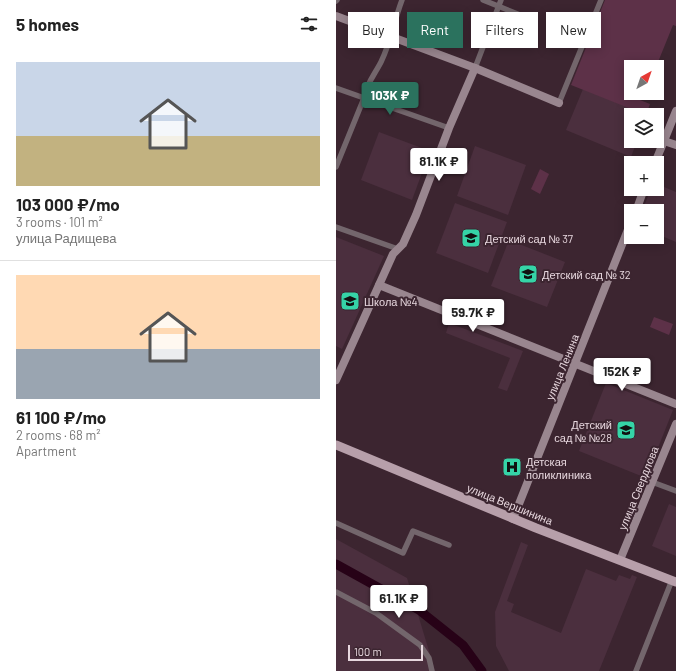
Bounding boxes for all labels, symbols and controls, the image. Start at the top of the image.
chip: Buy [348,12,399,48]
chip: Rent [407,12,463,48]
chip: Filters [471,12,538,48]
chip: New [546,12,601,48]
icon: filters [298,13,320,35]
text: 5 homes [16,14,79,34]
north arrow [624,60,664,100]
map controls [624,60,664,244]
pin: 103K ₽ [357,82,423,116]
text: 103K ₽ [371,87,409,103]
icon: home [132,88,204,160]
button: layers [624,108,664,148]
pin: 81.1K ₽ [402,148,476,182]
text: 81.1K ₽ [419,153,459,169]
button: + [624,156,664,196]
text: 103 000 ₽/mo [16,194,120,214]
button: − [624,204,664,244]
text: 3 rooms · 101 m² [16,214,103,230]
school or university icon: Детский сад № 37 [460,227,482,249]
text: улица Радищева [16,230,116,246]
place label: Детский сад № 37 [485,232,573,245]
school or university icon: Детский сад № 32 [517,263,539,285]
place label: Детский сад № 32 [542,268,631,281]
school or university icon: Школа №4 [339,290,361,312]
place label: Школа №4 [364,295,418,308]
pin: 59.7K ₽ [436,299,510,333]
icon: home [132,301,204,373]
text: 59.7K ₽ [451,304,495,320]
street label: улица Ленина [543,331,582,402]
pin: 152K ₽ [589,358,655,392]
text: 152K ₽ [603,363,641,379]
text: 61 100 ₽/mo [16,407,106,427]
place label: Детский сад № №28 [554,418,612,444]
school or university icon: Детский сад № №28 [615,419,637,441]
text: 2 rooms · 68 m² [16,427,100,443]
text: Apartment [16,443,77,459]
street label: улица Свердлова [615,443,661,532]
place label: Детская поликлиника [526,455,592,481]
hospital icon: Детская поликлиника [501,456,523,478]
street label: улица Вершинина [465,481,556,527]
pin: 61.1K ₽ [362,585,436,619]
text: 61.1K ₽ [379,590,419,606]
scale bar [348,643,423,662]
text: 100 m [354,645,382,658]

